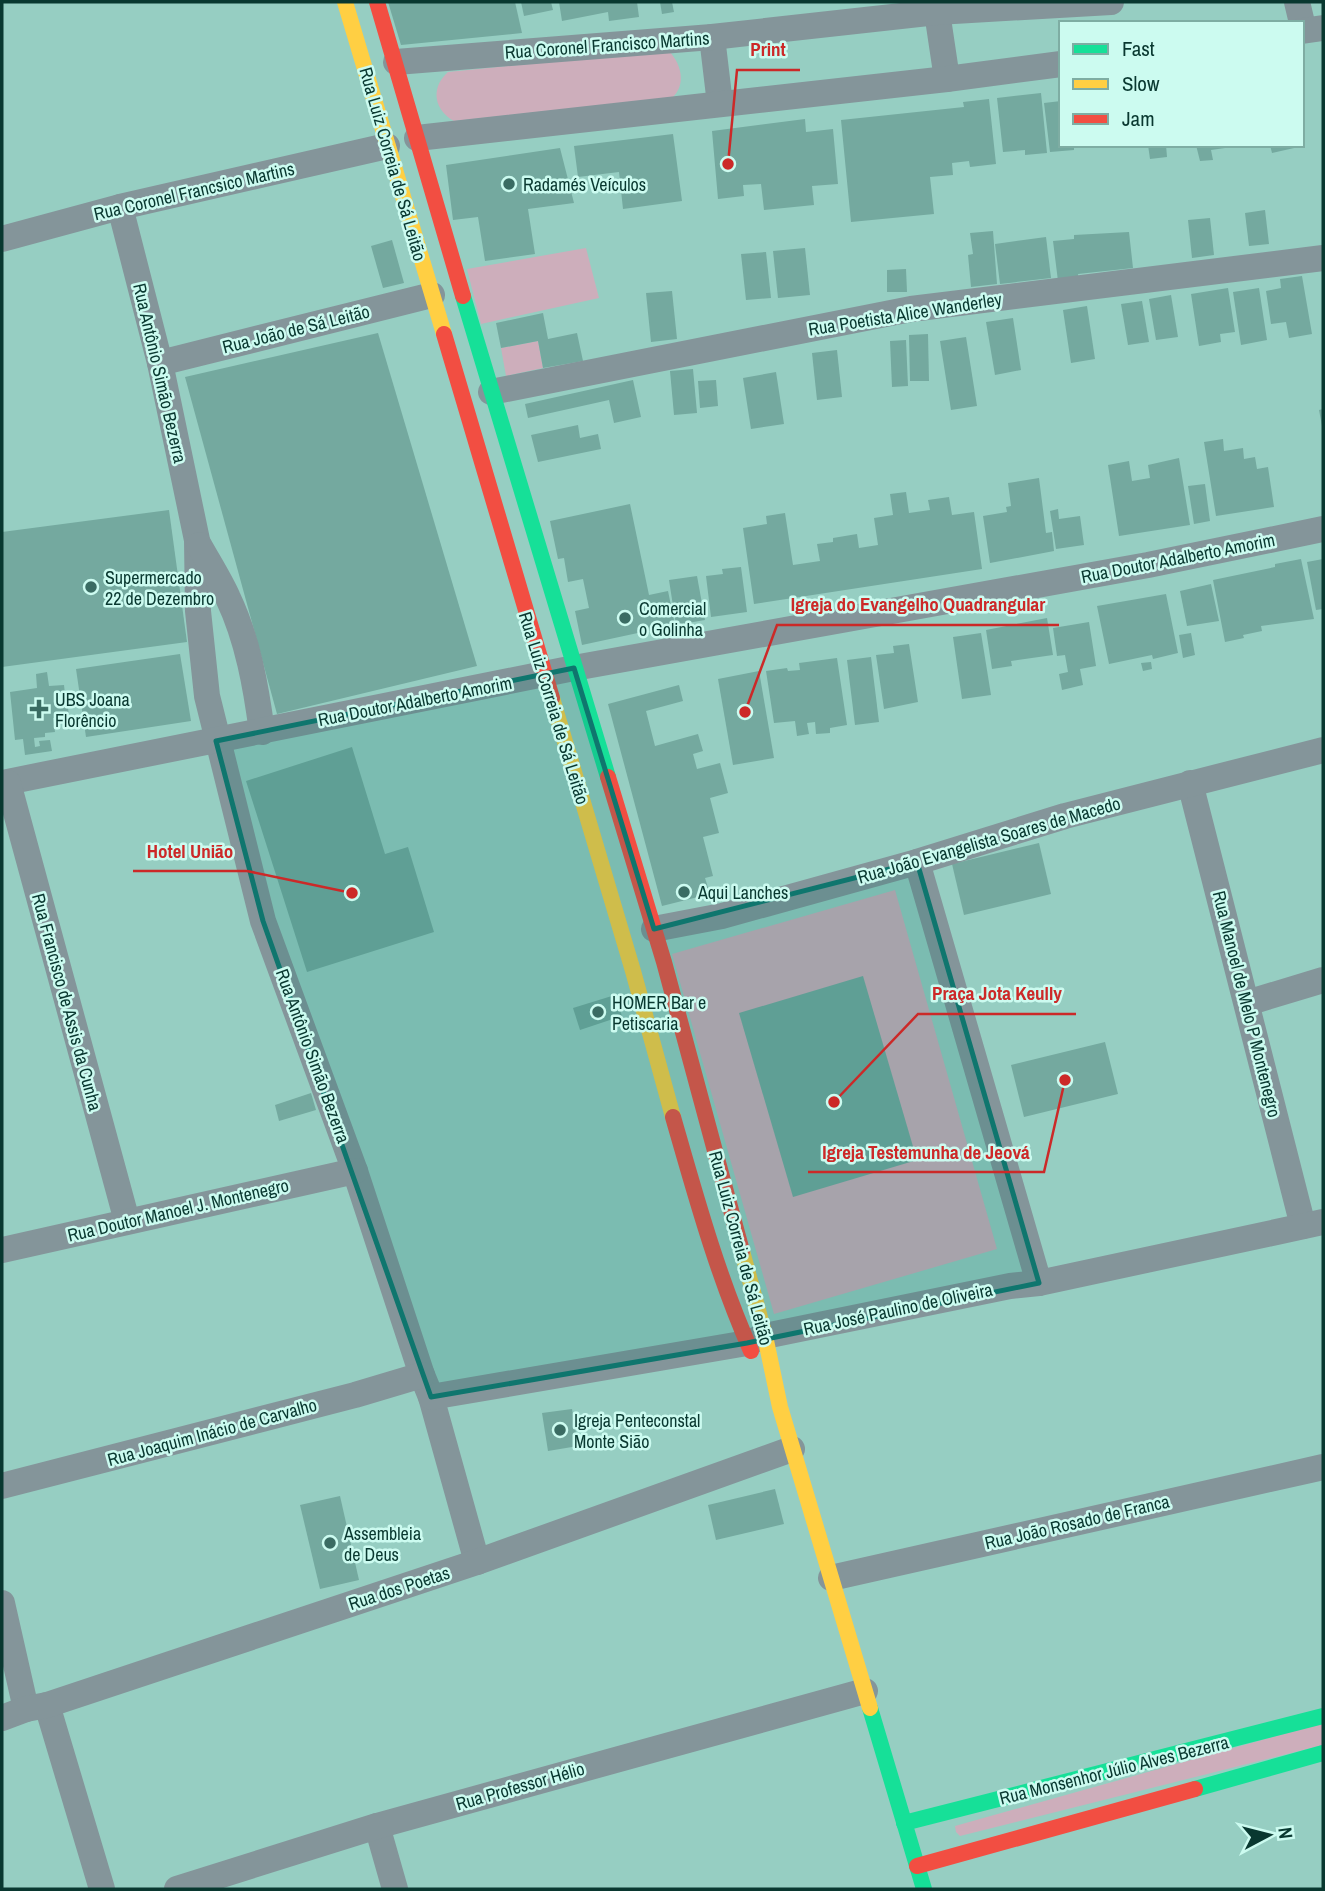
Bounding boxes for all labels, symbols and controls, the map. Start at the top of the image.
legend [1059,21,1304,147]
street label: Rua Coronel Francisco Martins [504,25,710,65]
callout: Print [737,30,800,70]
text: Fast [1122,34,1155,63]
text: Print [750,36,786,62]
street label: Rua Luiz Correia de Sá Leitão [353,64,433,264]
text: Slow [1122,69,1160,98]
text: Jam [1122,104,1155,133]
street label: Rua Coronel Francsico Martins [91,156,297,226]
place label: Radamés Veículos [523,172,646,197]
marker: Radamés Veículos [501,176,517,192]
street label: Rua Antônio Simão Bezerra [127,281,193,465]
street label: Rua Poetista Alice Wanderley [806,286,1004,342]
street label: Rua João de Sá Leitão [220,299,372,359]
street label: Rua Doutor Adalberto Amorim [1079,527,1277,589]
place label: Supermercado 22 de Dezembro [105,565,214,611]
marker: Supermercado 22 de Dezembro [83,579,99,595]
callout: Igreja do Evangelho Quadrangular [777,585,1059,625]
text: Igreja do Evangelho Quadrangular [791,591,1045,617]
place label: Comercial o Golinha [639,596,706,642]
street label: Rua Luiz Correia de Sá Leitão [513,609,595,807]
marker: Comercial o Golinha [617,610,633,626]
street label: Rua Doutor Adalberto Amorim [316,670,514,732]
place label: UBS Joana Florêncio [55,687,130,733]
marker: UBS Joana Florêncio [29,699,49,719]
street label: Rua João Evangelista Soares de Macedo [855,790,1123,890]
callout: Hotel União [133,831,247,871]
text: Hotel União [147,838,233,864]
place label: Aqui Lanches [697,880,788,905]
marker: Aqui Lanches [676,884,692,900]
street label: Rua Manoel de Melo P Montenegro [1207,888,1287,1120]
street label: Rua Francisco de Assis da Cunha [26,891,108,1113]
street label: Rua Antônio Simão Bezerra [270,965,356,1147]
callout: Praça Jota Keully [918,974,1076,1014]
text: Praça Jota Keully [932,980,1062,1006]
place label: HOMER Bar e Petiscaria [612,990,706,1036]
marker: HOMER Bar e Petiscaria [590,1004,606,1020]
callout: Igreja Testemunha de Jeová [808,1132,1044,1172]
text: Igreja Testemunha de Jeová [822,1139,1030,1165]
street label: Rua Luiz Correia de Sá Leitão [703,1148,779,1348]
street label: Rua Doutor Manoel J. Montenegro [65,1172,291,1248]
street label: Rua José Paulino de Oliveira [801,1277,995,1341]
street label: Rua Joaquim Inácio de Carvalho [105,1392,319,1472]
place label: Igreja Penteconstal Monte Sião [574,1408,700,1454]
marker: Igreja Penteconstal Monte Sião [552,1422,568,1438]
street label: Rua João Rosado de Franca [982,1489,1172,1555]
place label: Assembleia de Deus [343,1521,421,1567]
marker: Assembleia de Deus [322,1535,338,1551]
street label: Rua dos Poetas [345,1560,453,1616]
street label: Rua Monsenhor Júlio Alves Bezerra [997,1729,1231,1811]
street label: Rua Professor Hélio [453,1756,587,1816]
north arrow [1234,1800,1304,1870]
text: N [1272,1826,1299,1840]

